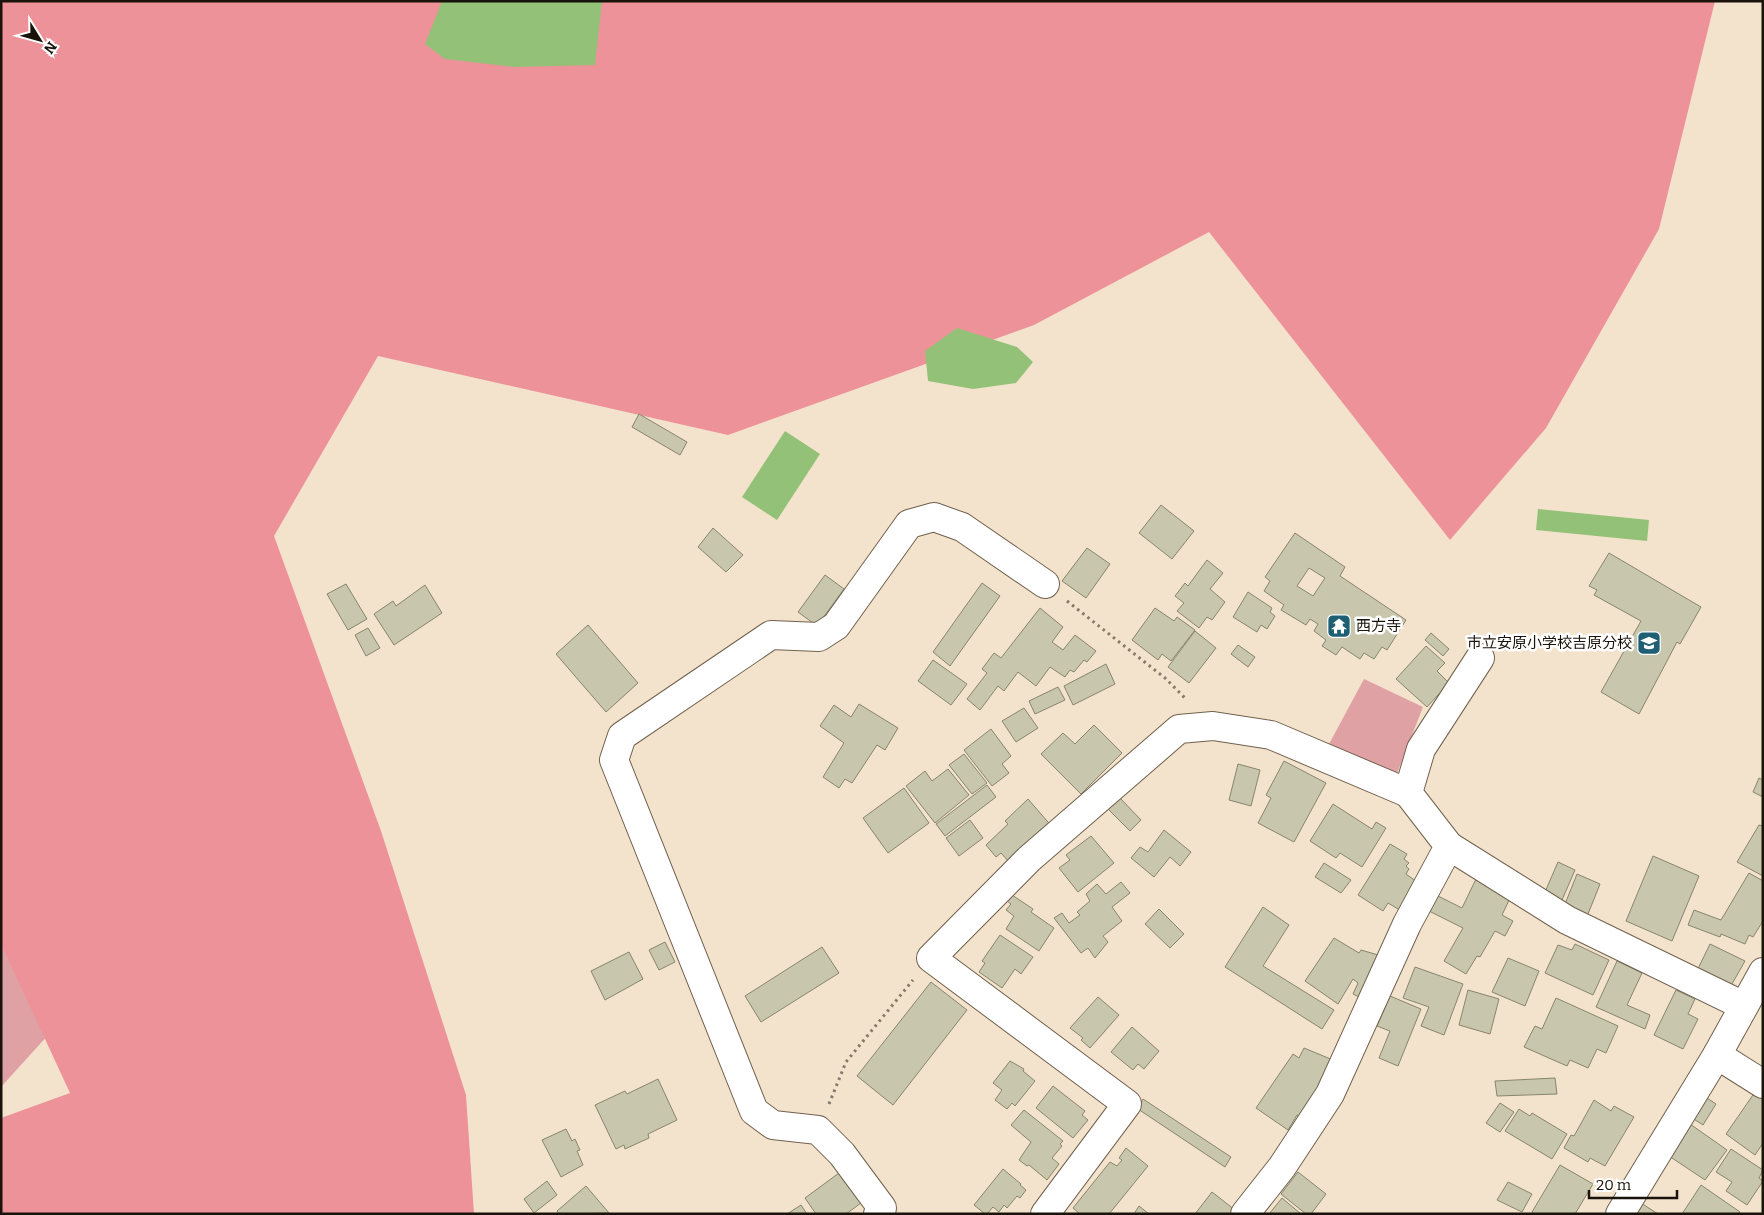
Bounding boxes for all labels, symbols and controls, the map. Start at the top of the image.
north arrow [15,15,65,65]
text: N [40,38,60,57]
temple icon: 西方寺 [1326,613,1352,639]
place label: 西方寺 [1356,617,1401,635]
school or university icon: 市立安原小学校吉原分校 [1636,630,1662,656]
place label: 市立安原小学校吉原分校 [1467,634,1632,652]
scale bar [1589,1168,1676,1200]
text: 20 m [1596,1176,1632,1194]

